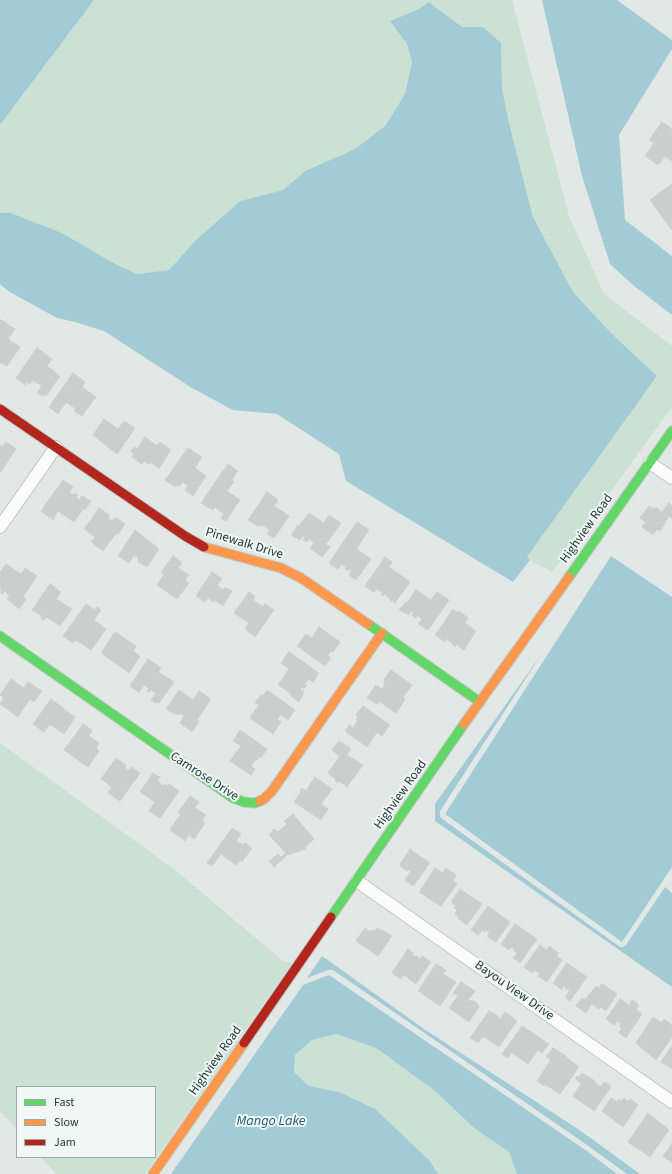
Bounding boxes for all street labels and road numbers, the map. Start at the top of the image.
street label: Highview Road [557,491,617,567]
street label: Pinewalk Drive [203,525,285,563]
street label: Camrose Drive [167,749,241,805]
street label: Highview Road [371,757,431,833]
street label: Bayou View Drive [471,958,557,1024]
street label: Highview Road [186,1023,246,1099]

